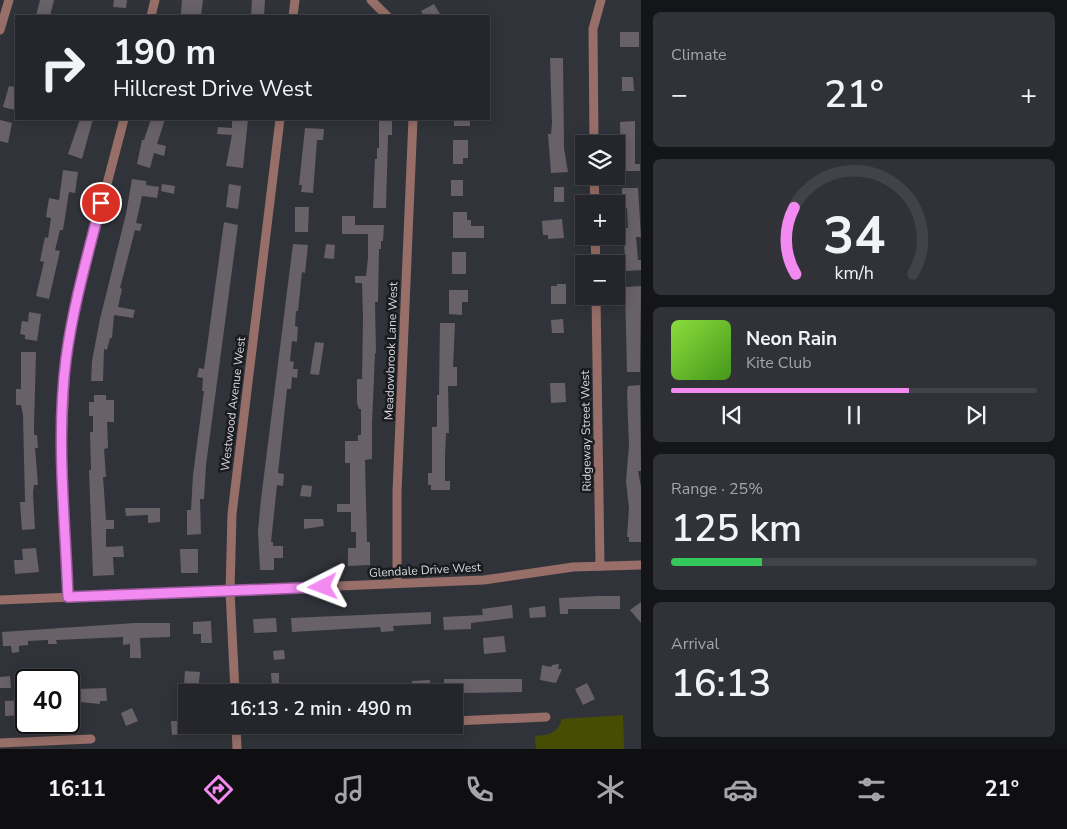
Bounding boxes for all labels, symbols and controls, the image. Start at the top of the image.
text: 190 m [113,29,216,76]
icon: right [30,35,95,100]
text: Climate [671,44,726,66]
text: 21° [824,69,884,120]
text: Hillcrest Drive West [113,74,312,104]
text: − [671,76,688,114]
text: + [1020,76,1037,114]
map controls [575,135,625,305]
button: layers [575,135,625,185]
pin [80,182,122,224]
icon: arrive [87,189,115,217]
button: + [575,195,625,245]
text: 34 [823,200,885,271]
button: − [575,255,625,305]
text: km/h [834,261,874,285]
street label: Meadowbrook Lane West [381,281,401,420]
text: Neon Rain [746,326,837,352]
street label: Westwood Avenue West [217,335,249,472]
text: Kite Club [746,352,812,374]
street label: Ridgeway Street West [577,369,595,492]
icon: previous [718,401,746,429]
icon: pause [840,401,868,429]
icon: next [962,401,990,429]
text: Range · 25% [671,478,763,500]
text: 125 km [671,503,802,554]
street label: Glendale Drive West [369,559,482,581]
position arrow [296,560,348,612]
text: Arrival [671,633,719,655]
text: 16:13 [671,658,771,709]
speed limit sign: 40 [15,669,80,734]
text: 16:13 · 2 min · 490 m [229,696,412,722]
icon: directions [201,772,236,807]
icon: music [332,772,367,807]
icon: phone [462,772,497,807]
icon: climate [593,772,628,807]
icon: car [723,772,758,807]
icon: filters [854,772,889,807]
text: 16:11 [48,774,106,804]
text: 21° [984,774,1019,804]

